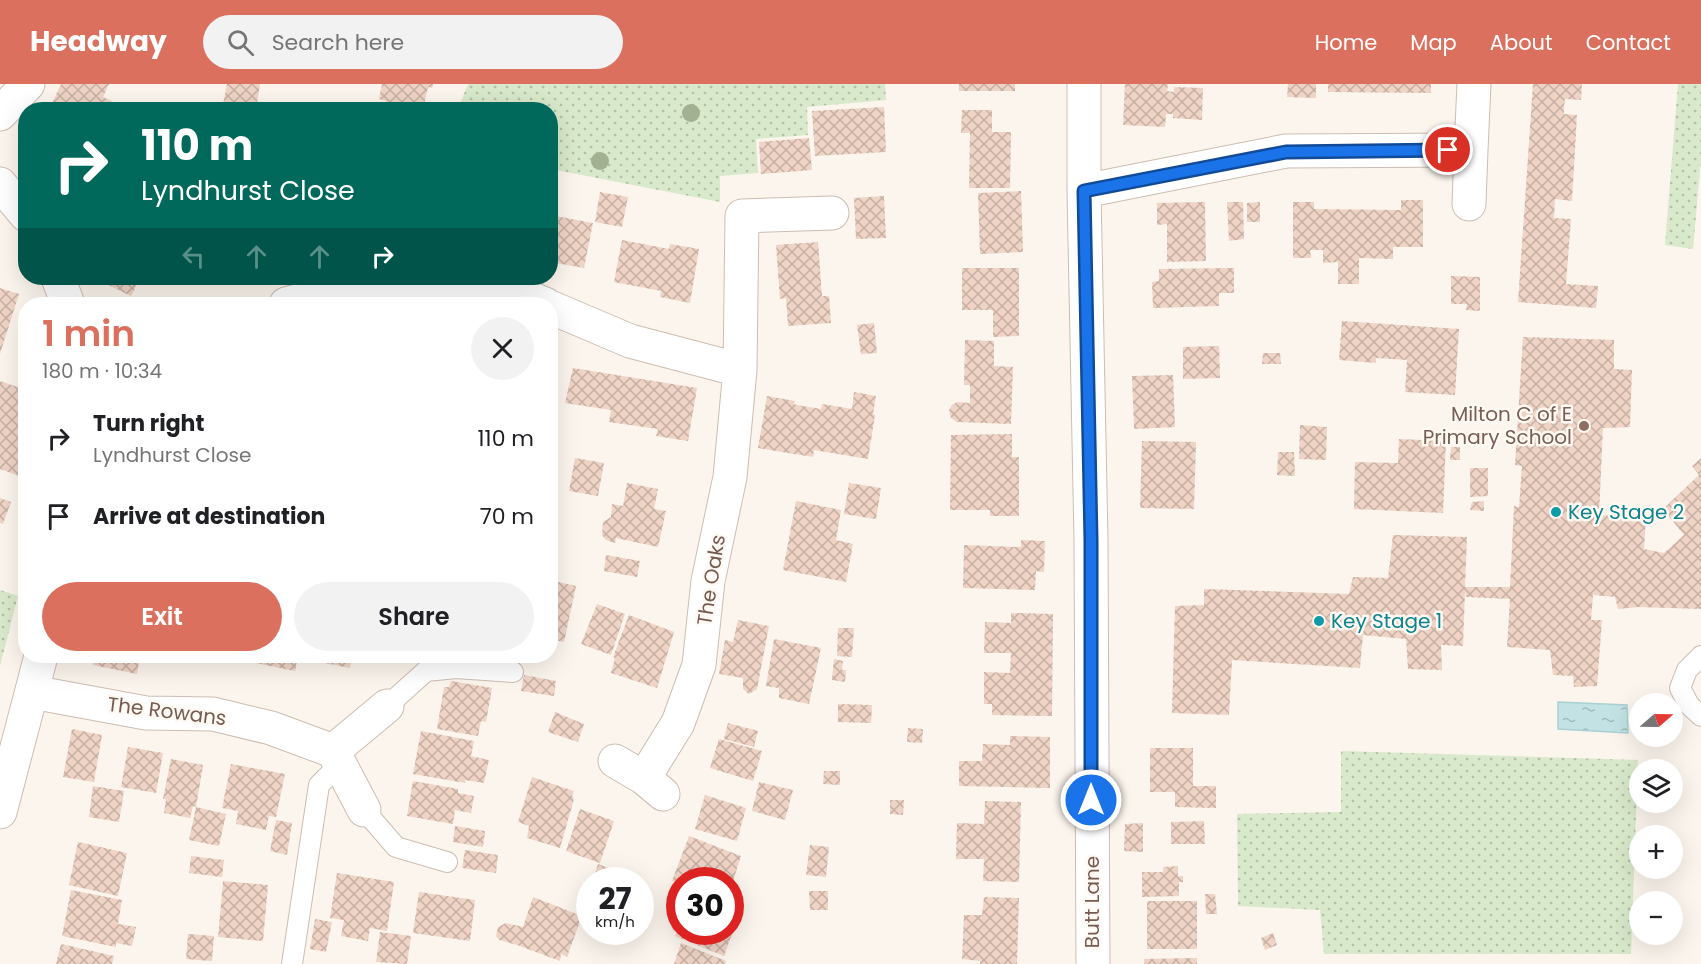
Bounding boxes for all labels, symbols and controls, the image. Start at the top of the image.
search box [203,15,623,69]
text: Headway [30,22,167,61]
icon: search [224,26,257,59]
text: Search here [272,27,404,58]
text: Home [1315,28,1377,57]
text: Map [1410,28,1457,57]
text: About [1490,28,1553,57]
text: Contact [1586,28,1671,57]
text: 110 m [141,116,253,175]
pin [1422,124,1473,175]
icon: right [42,126,120,204]
icon: arrive [1431,133,1464,166]
text: Lyndhurst Close [141,172,355,209]
icon: left [177,240,210,273]
icon: ahead [240,240,273,273]
icon: ahead [303,240,336,273]
icon: right [366,240,399,273]
text: 1 min [42,308,135,359]
button: close [471,317,534,380]
text: 180 m · 10:34 [42,357,162,385]
place label: Milton C of E Primary School [1423,400,1572,451]
text: Turn right [93,408,204,439]
marker: Milton C of E Primary School [1577,419,1591,433]
icon: right [42,422,75,455]
text: 110 m [478,423,534,454]
text: Lyndhurst Close [93,441,251,469]
place label: Key Stage 2 [1568,498,1684,526]
icon: arrive [42,500,75,533]
text: Arrive at destination [93,501,325,532]
text: 70 m [480,501,534,532]
marker: Key Stage 2 [1549,505,1563,519]
street label: The Oaks [690,533,732,627]
button: Exit [42,582,282,651]
button: Share [294,582,534,651]
place label: Key Stage 1 [1331,607,1442,635]
marker: Key Stage 1 [1312,614,1326,628]
street label: The Rowans [106,690,228,732]
north arrow [1629,693,1683,747]
map controls [1629,693,1683,945]
button: layers [1629,759,1683,813]
position arrow [1059,768,1123,832]
button: + [1629,825,1683,879]
street label: Butt Lane [1078,856,1106,948]
speed limit sign: 30 [666,867,744,945]
text: 27 [598,877,632,920]
button: − [1629,891,1683,945]
text: km/h [595,911,635,932]

